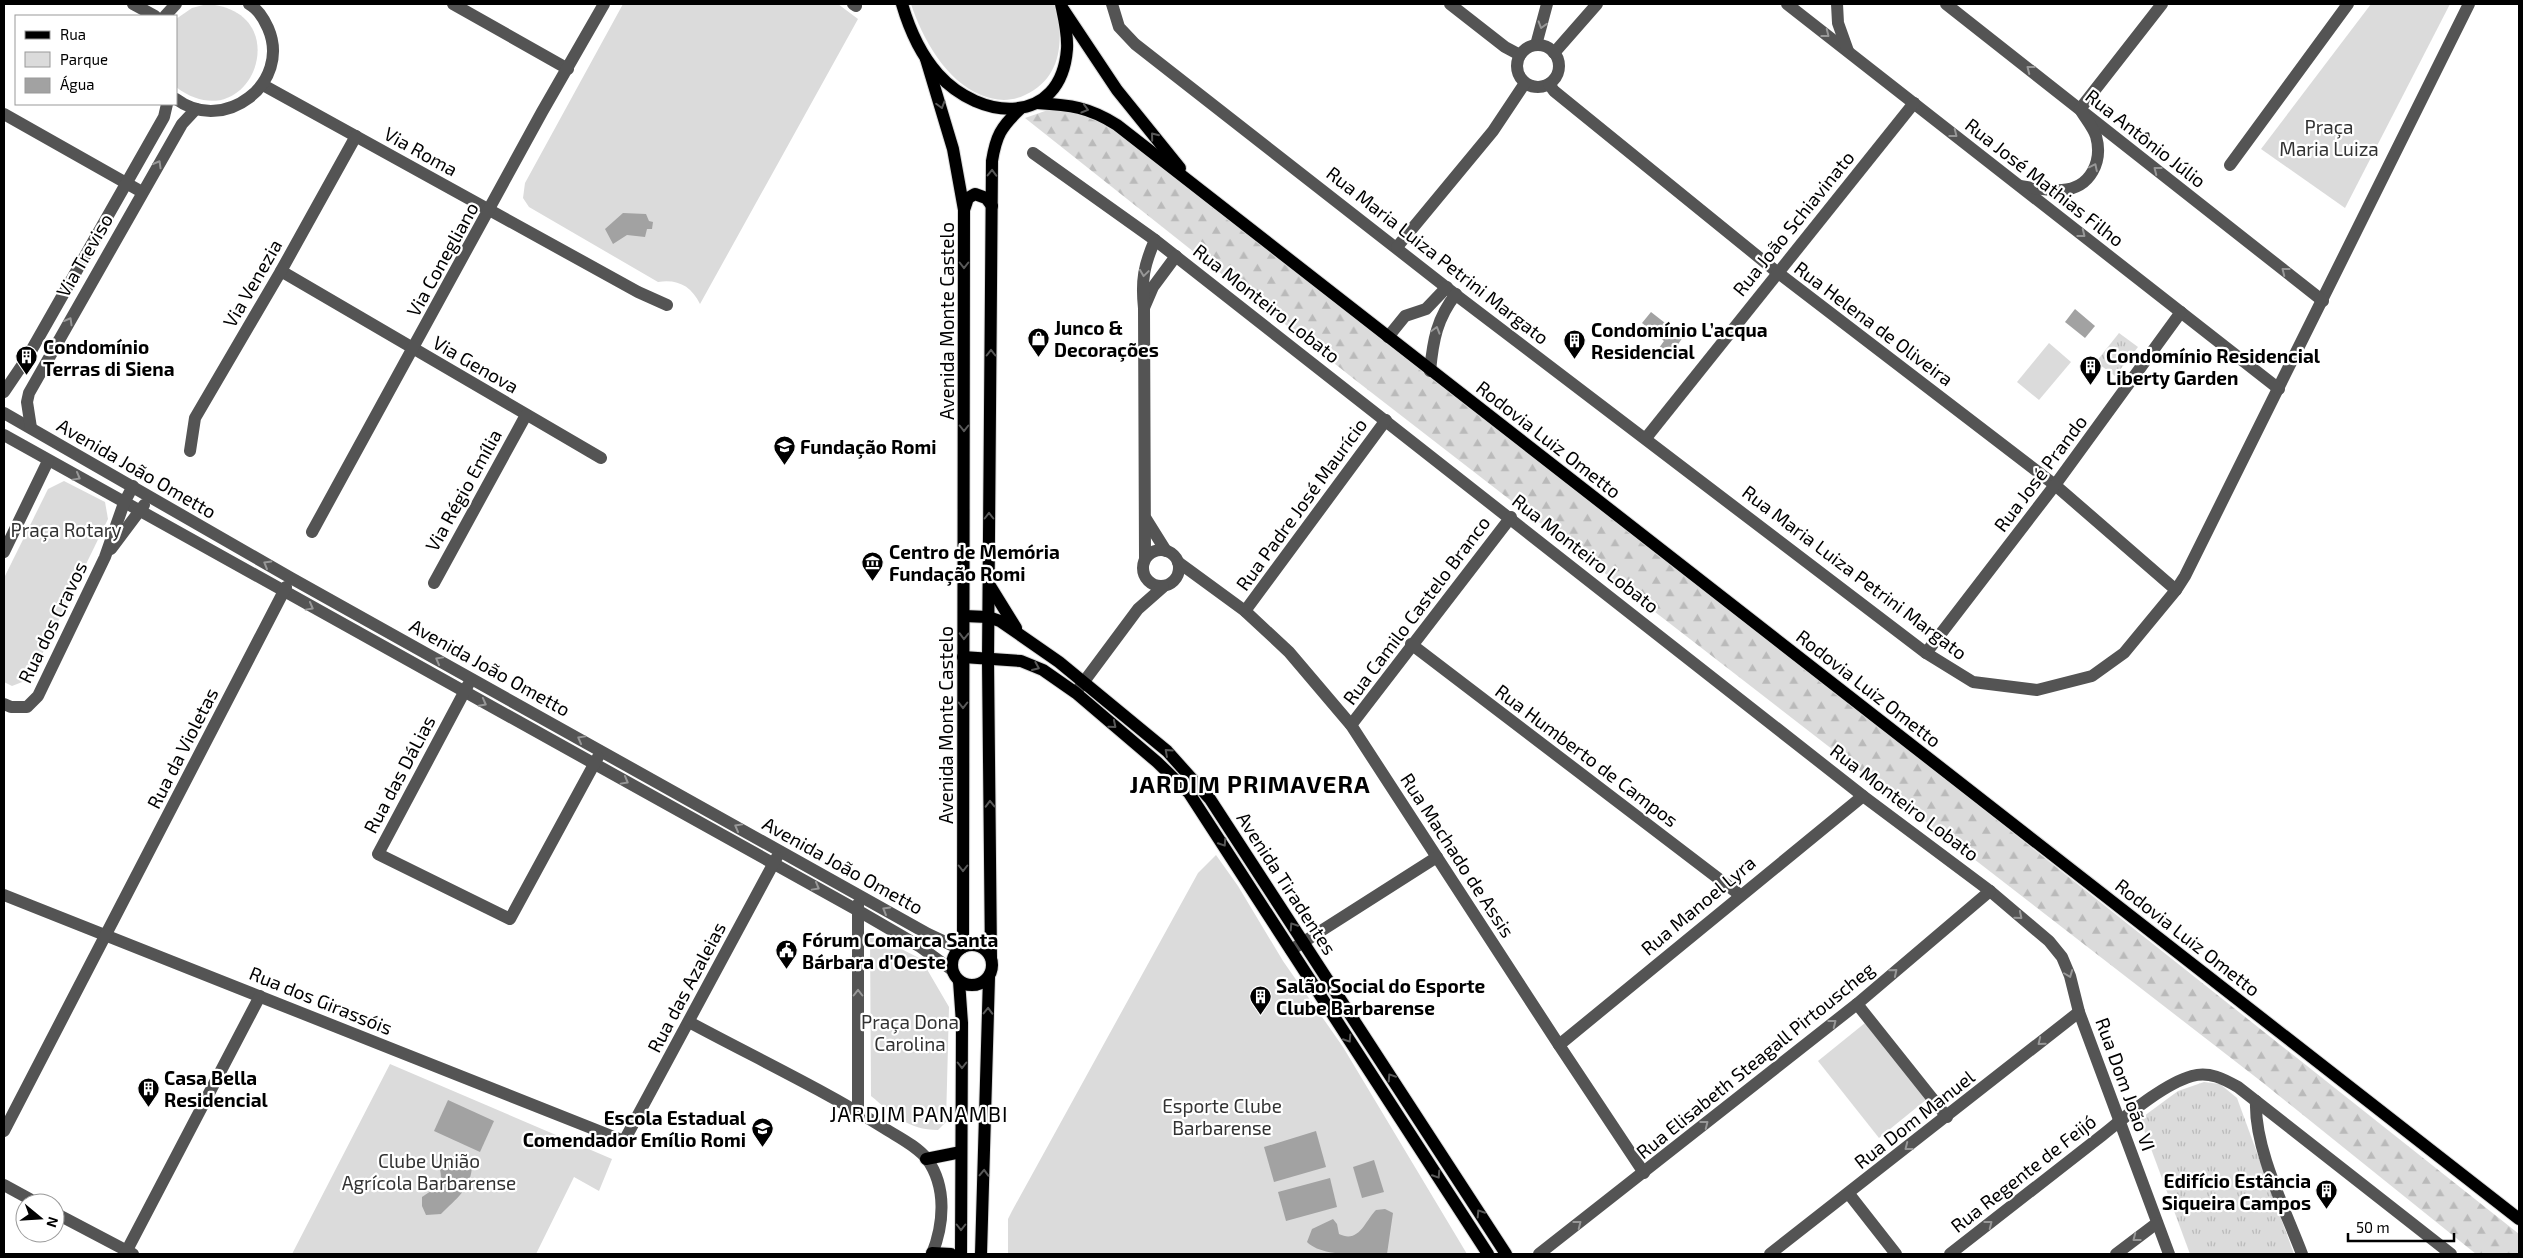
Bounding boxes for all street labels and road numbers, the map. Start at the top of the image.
street label: Rua Antônio Júlio [2081,84,2211,192]
street label: Rua José Mathias Filho [1961,113,2129,251]
street label: Via Roma [380,121,462,181]
street label: Rua João Schiavinato [1727,146,1859,300]
street label: Rua Maria Luiza Petrini Margato [1322,161,1554,349]
street label: Via Conegliano [401,198,483,320]
street label: Via Treviso [51,209,117,301]
street label: Avenida Monte Castelo [935,222,958,420]
street label: Via Venezia [218,235,286,331]
street label: Rua Monteiro Lobato [1189,238,1345,368]
street label: Rua Helena de Oliveira [1790,256,1958,390]
street label: Via Genova [429,330,523,398]
street label: Rodovia Luiz Ometto [1472,375,1626,503]
street label: Rua José Prando [1989,410,2091,536]
street label: Avenida João Ometto [53,413,221,523]
street label: Rua Padre José Maurício [1231,413,1371,595]
street label: Via Régio Emília [420,425,506,555]
street label: Rua Maria Luiza Petrini Margato [1738,480,1972,664]
street label: Rua Monteiro Lobato [1508,488,1664,618]
street label: Rua Camilo Castelo Branco [1337,511,1495,709]
street label: Rua dos Cravos [13,558,91,686]
street label: Avenida João Ometto [406,613,574,721]
street label: Rodovia Luiz Ometto [1792,624,1946,752]
street label: Avenida Monte Castelo [934,626,957,824]
street label: Rua Humberto de Campos [1491,679,1683,831]
street label: Rua da Violetas [142,684,222,812]
street label: Rua das DáLias [358,711,440,837]
street label: Rua Monteiro Lobato [1826,739,1984,865]
street label: Rua Machado de Assis [1396,768,1520,942]
street label: Avenida Tiradentes [1232,807,1342,959]
street label: Avenida João Ometto [759,811,927,919]
street label: Rua Manoel Lyra [1636,850,1760,960]
street label: Rodovia Luiz Ometto [2111,873,2265,1001]
street label: Rua das Azaleias [642,918,730,1056]
street label: Rua Elisabeth Steagall Pirtouscheg [1631,957,1879,1163]
street label: Rua dos Girassóis [246,961,396,1039]
street label: Rua Dom João VI [2091,1014,2161,1154]
street label: Rua Dom Manuel [1849,1065,1979,1173]
street label: Rua Regente de Feijó [1946,1109,2100,1237]

